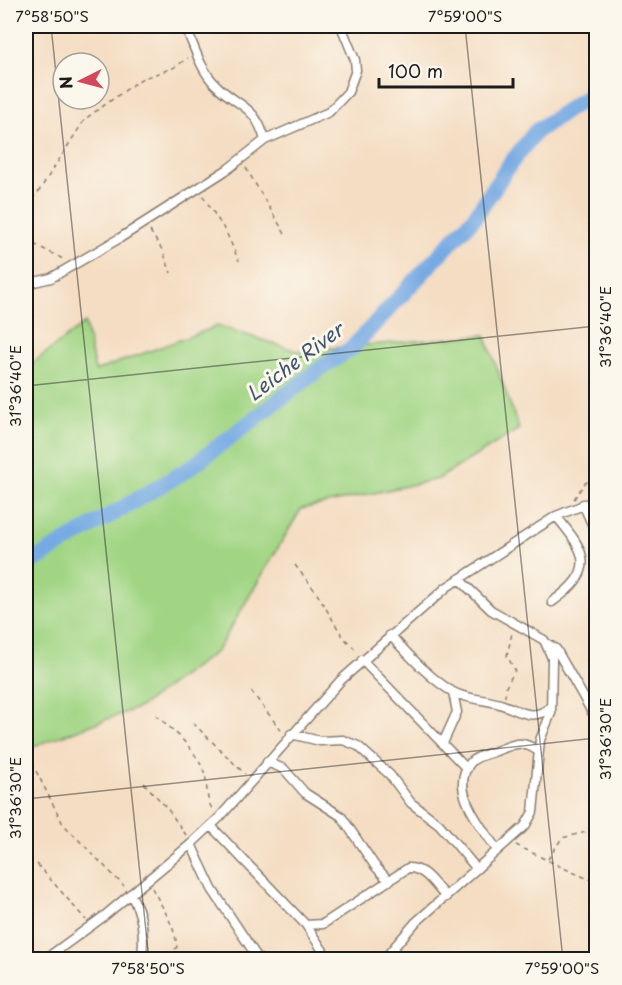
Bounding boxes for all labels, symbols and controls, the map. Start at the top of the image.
text: 7°58'50"S [15,4,89,27]
text: 7°59'00"S [428,4,502,27]
north arrow [51,51,111,111]
scale bar [379,51,512,89]
text: 100 m [388,57,443,84]
text: N [52,75,78,90]
text: 31°36'40"E [593,286,616,368]
water label: Leiche River [240,313,351,408]
text: 31°36'40"E [3,345,26,427]
text: 31°36'30"E [593,698,616,780]
text: 31°36'30"E [3,757,26,839]
text: 7°58'50"S [111,956,185,979]
text: 7°59'00"S [525,956,599,979]

